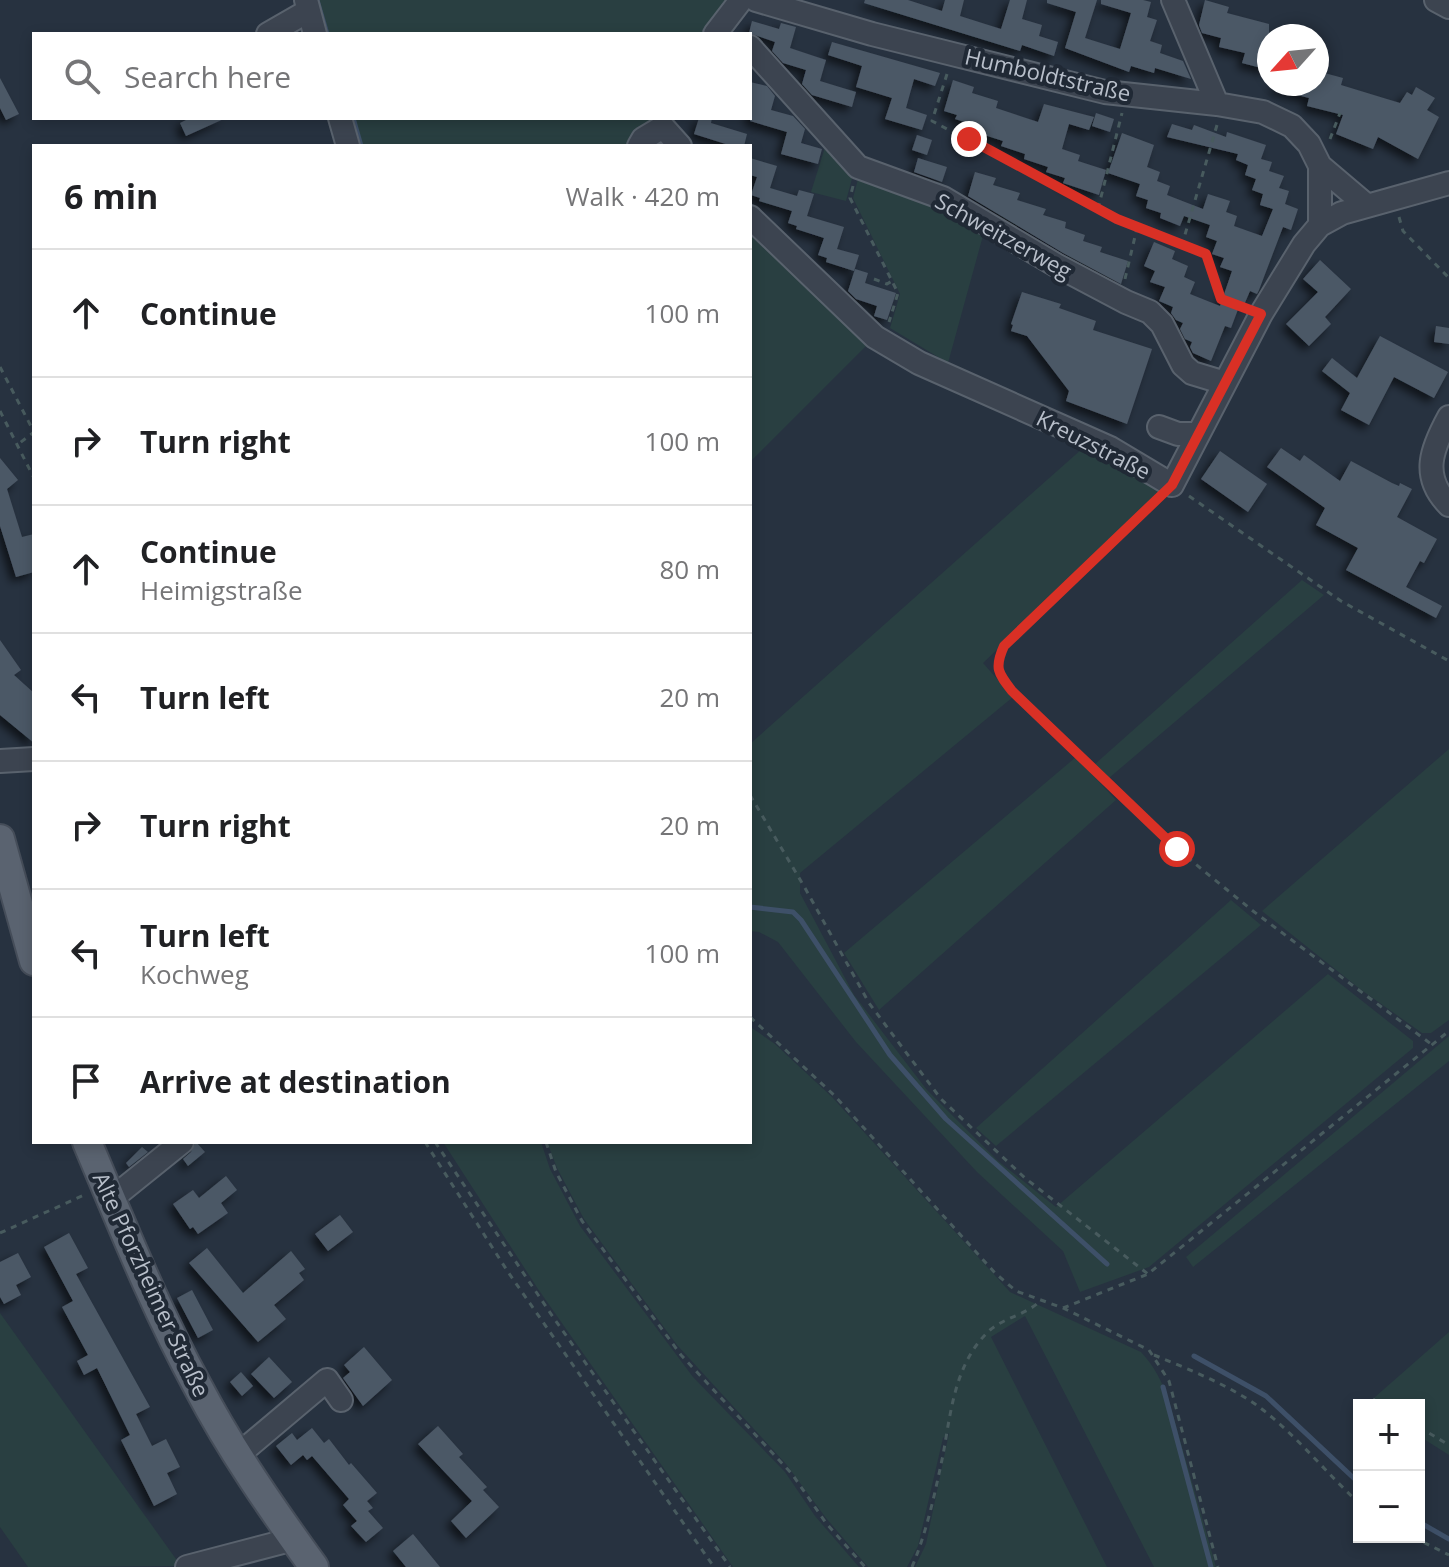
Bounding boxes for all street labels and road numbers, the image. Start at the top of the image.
street label: Humboldtstraße [962,40,1134,108]
street label: Schweitzerweg [930,185,1078,285]
street label: Kreuzstraße [1032,402,1156,486]
street label: Alte Pforzheimer Straße [87,1167,217,1401]

